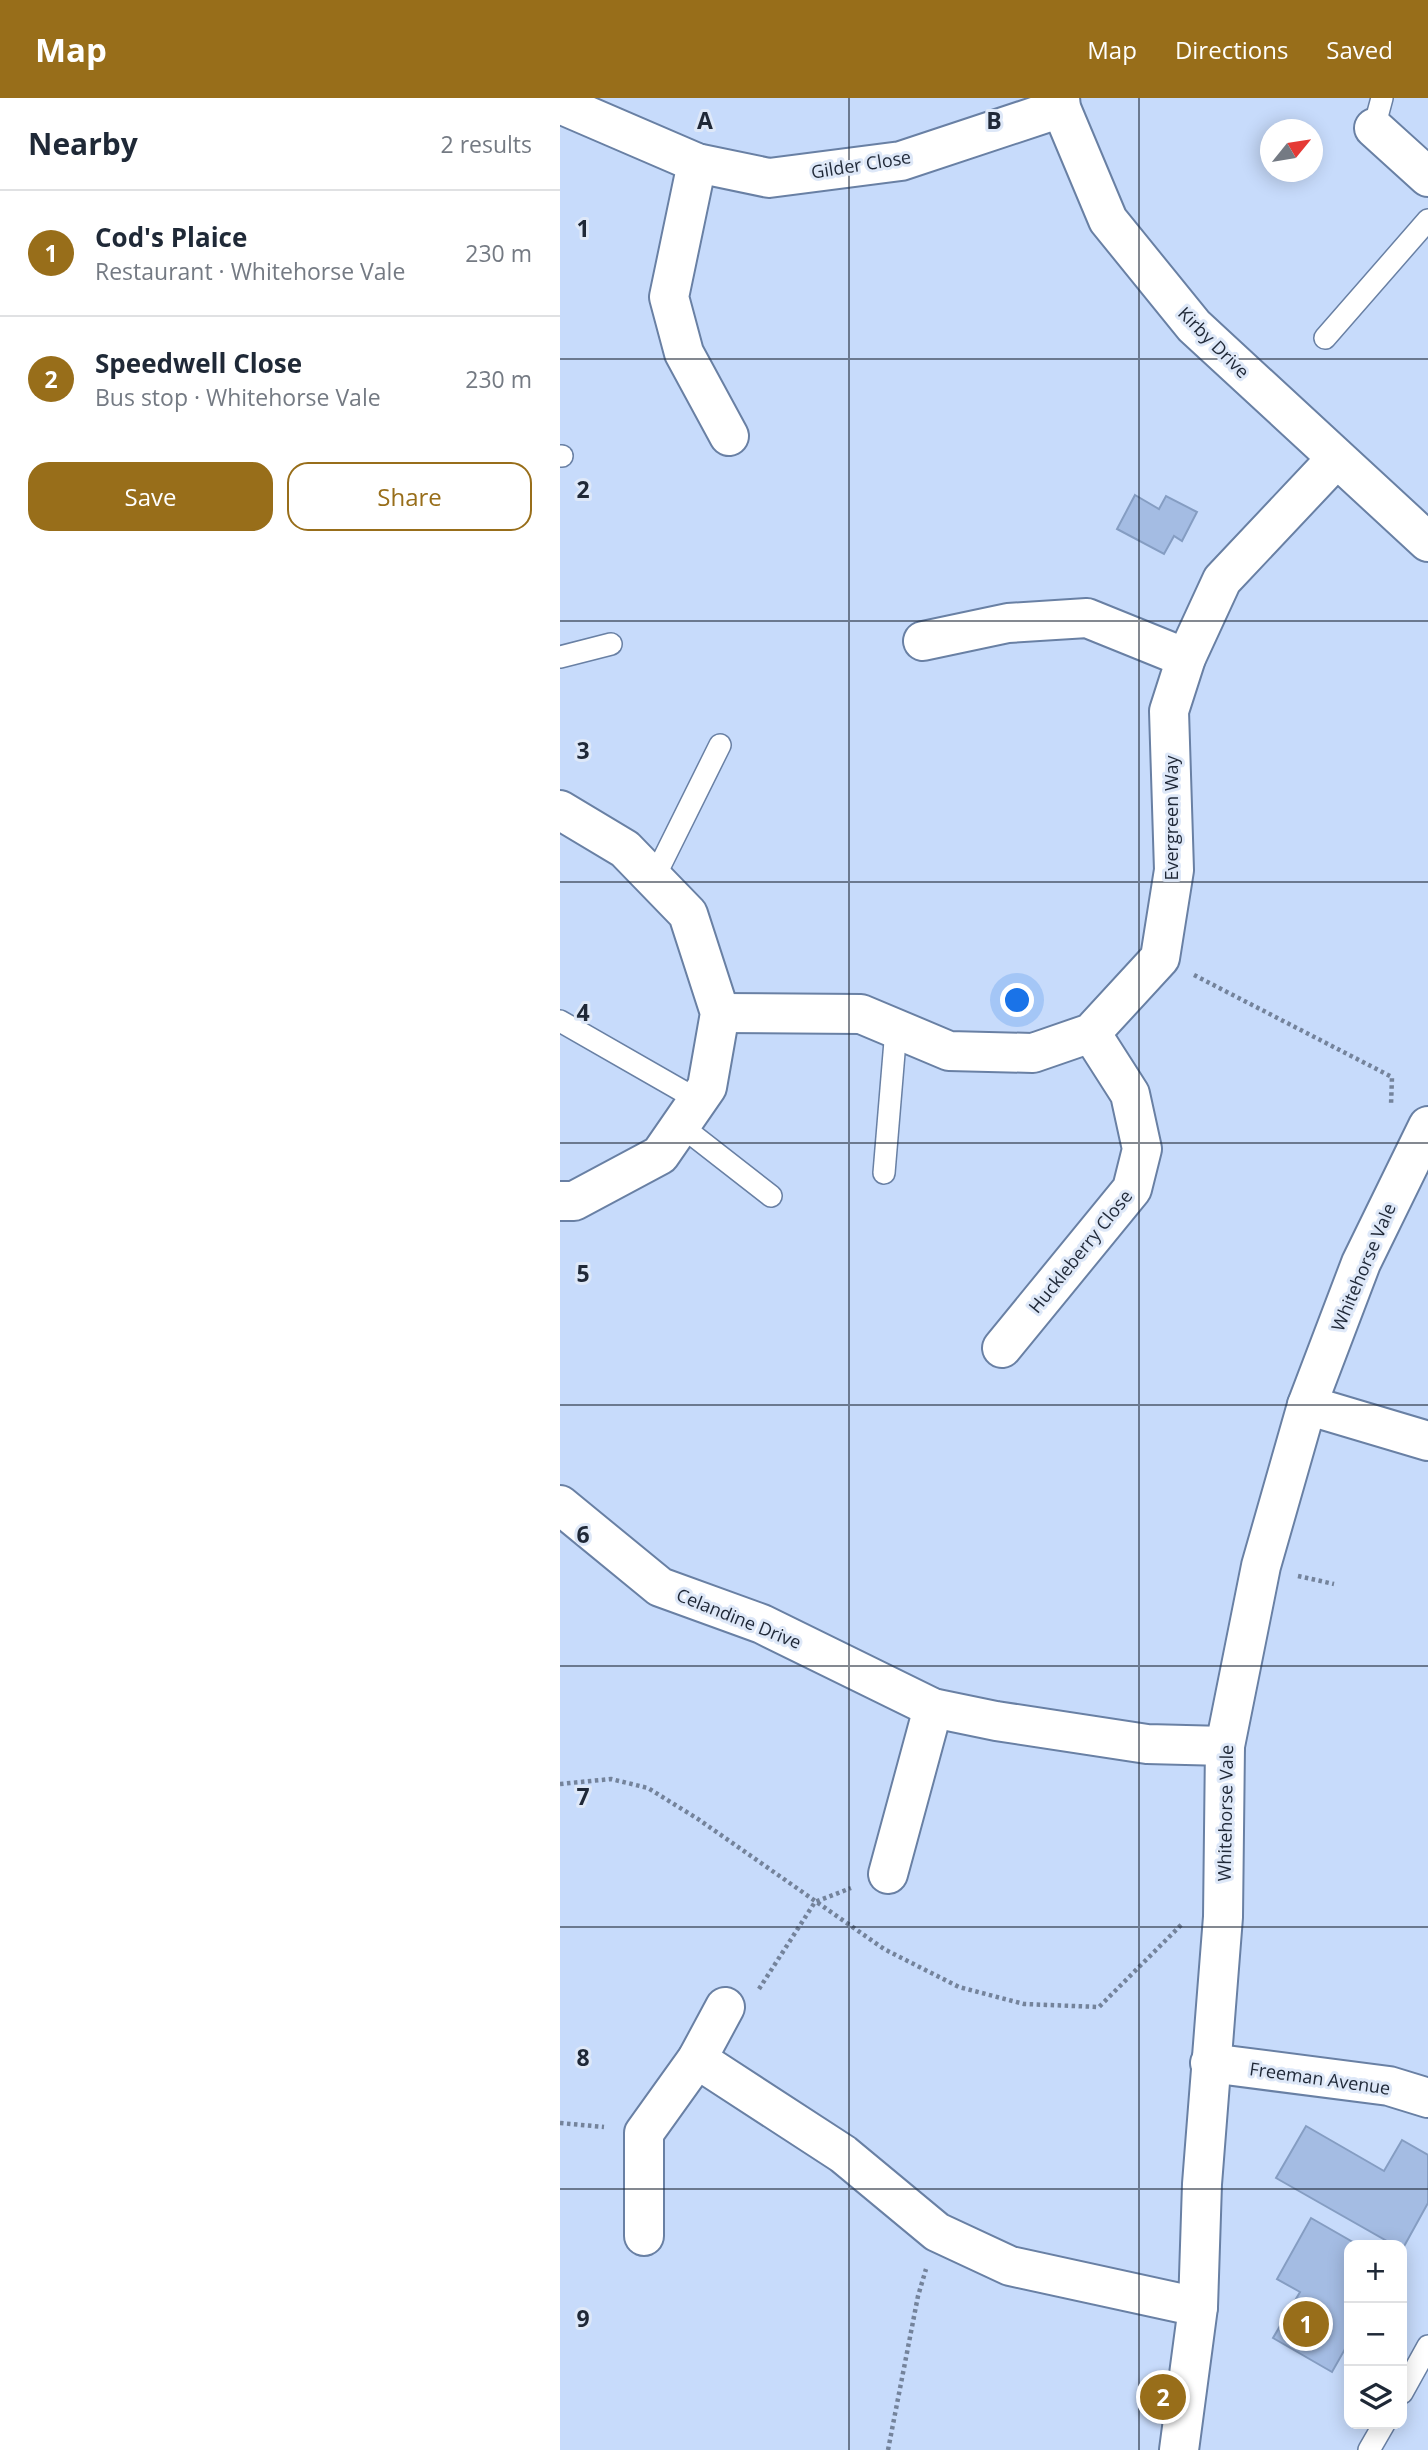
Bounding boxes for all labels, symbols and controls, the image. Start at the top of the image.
text: Map [35,27,107,72]
text: Map [1087,33,1137,66]
text: Directions [1175,33,1288,66]
text: Saved [1326,33,1393,66]
text: A [697,104,713,136]
text: B [986,104,1002,136]
north arrow [1260,119,1323,182]
text: Nearby [28,123,138,164]
text: 2 results [441,128,532,160]
street label: Gilder Close [809,144,913,184]
text: 1 [576,212,590,244]
text: Cod's Plaice [95,219,247,255]
text: 1 [44,237,58,269]
text: 230 m [465,237,532,269]
text: Restaurant · Whitehorse Vale [95,255,405,287]
street label: Kirby Drive [1173,301,1255,383]
text: Speedwell Close [95,345,302,381]
text: 2 [44,363,58,395]
text: 230 m [465,363,532,395]
text: Bus stop · Whitehorse Vale [95,381,381,413]
button: Save [28,462,273,531]
button: Share [287,462,532,531]
text: 2 [576,473,590,505]
text: 3 [576,734,590,766]
street label: Evergreen Way [1159,754,1183,881]
your location [1000,983,1034,1017]
text: 4 [576,996,590,1028]
street label: Huckleberry Close [1023,1184,1137,1318]
street label: Whitehorse Vale [1325,1199,1401,1335]
text: 5 [576,1257,590,1289]
text: 6 [576,1518,590,1550]
street label: Celandine Drive [673,1582,805,1654]
street label: Whitehorse Vale [1212,1744,1238,1882]
text: 7 [576,1780,590,1812]
text: 8 [576,2041,590,2073]
street label: Freeman Avenue [1248,2056,1392,2100]
map controls [1344,2240,1407,2429]
button: + [1344,2240,1407,2303]
pin: 1 [1283,2298,1329,2350]
text: 9 [576,2302,590,2334]
button: − [1344,2303,1407,2366]
button: layers [1344,2366,1407,2429]
pin: 2 [1140,2371,1186,2423]

